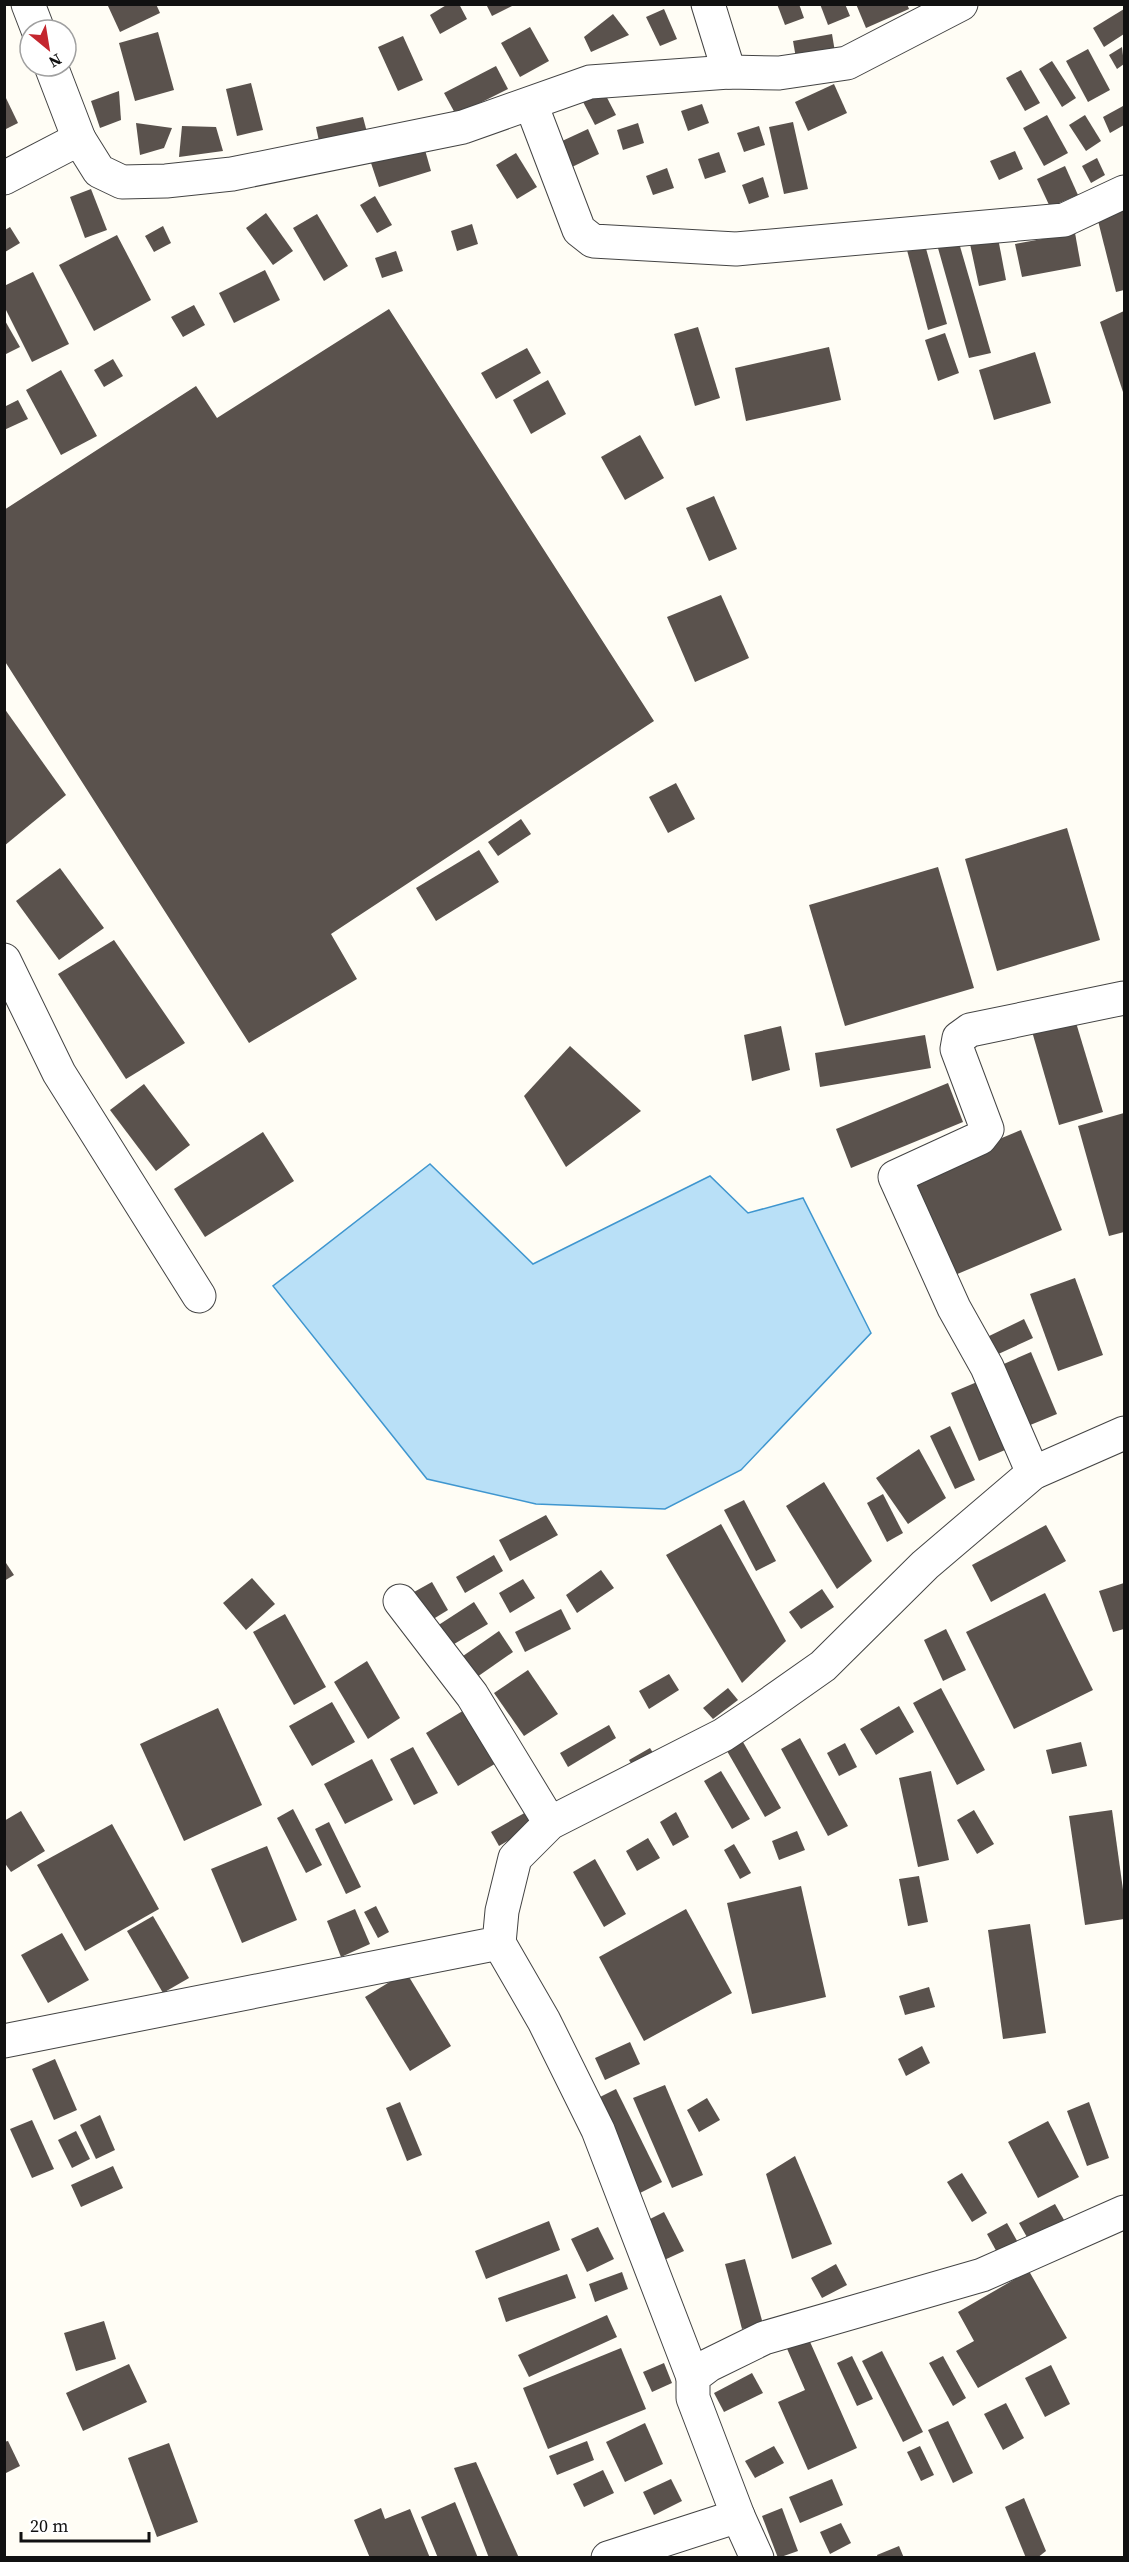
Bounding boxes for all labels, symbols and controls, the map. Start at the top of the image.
north arrow [18,18,78,78]
text: N [45,49,66,74]
scale bar [21,2505,148,2543]
text: 20 m [30,2513,68,2538]

